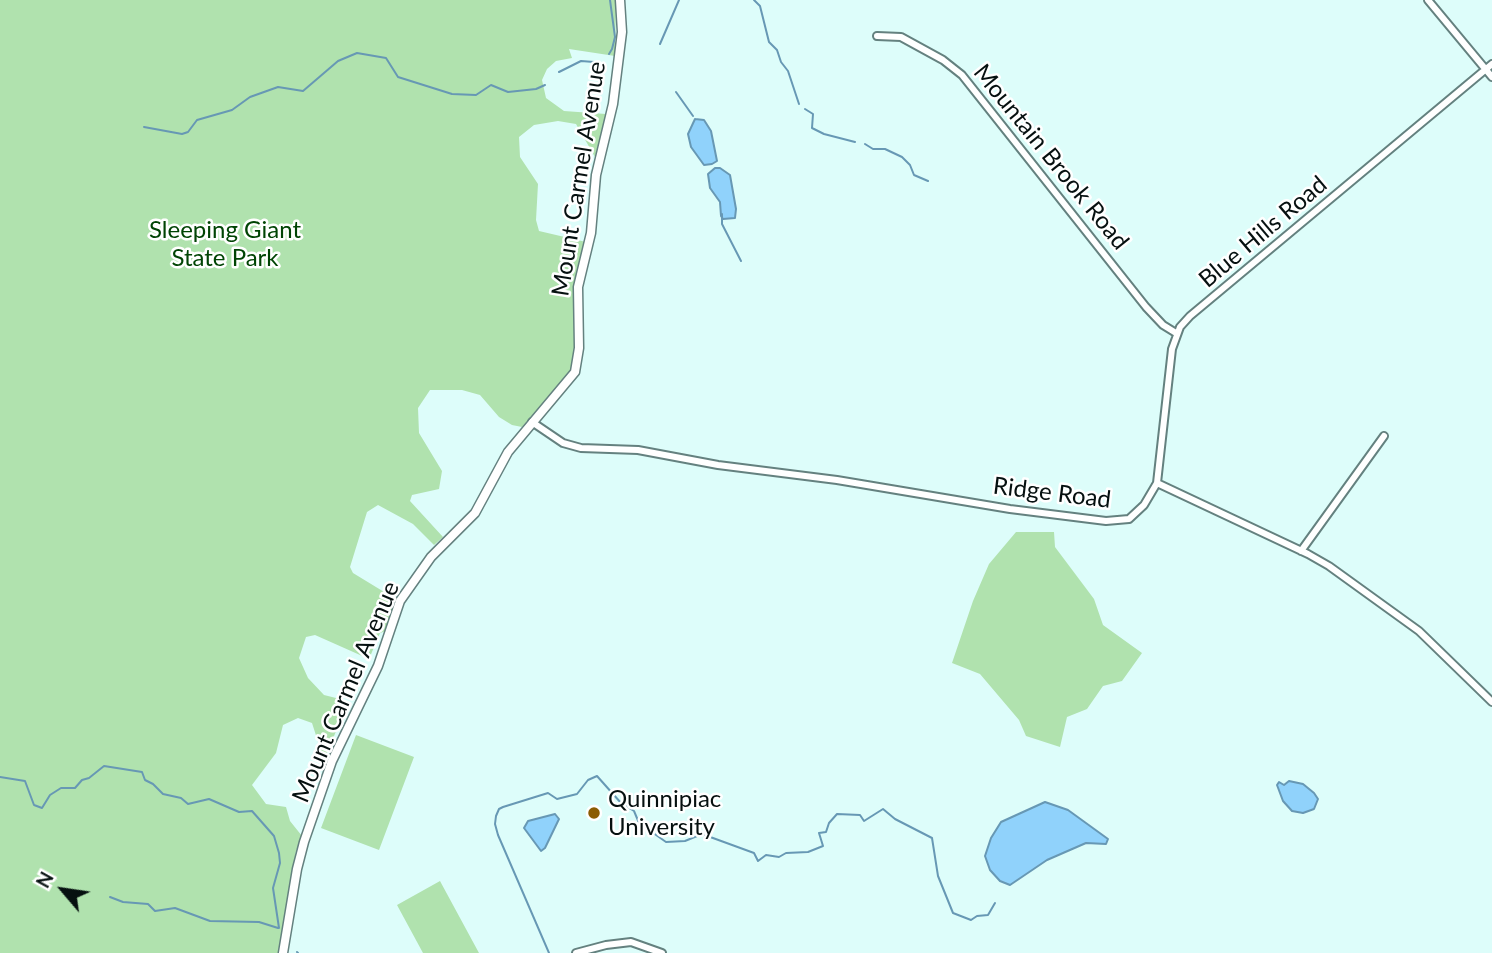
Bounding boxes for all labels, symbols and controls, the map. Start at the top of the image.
street label: Mountain Brook Road [967,58,1135,256]
street label: Mount Carmel Avenue [546,60,612,298]
street label: Blue Hills Road [1193,170,1333,294]
park label: Sleeping Giant State Park [149,216,301,272]
street label: Ridge Road [991,471,1113,515]
street label: Mount Carmel Avenue [286,577,406,807]
place label: Quinnipiac University [608,785,721,841]
marker: Quinnipiac University [586,805,602,821]
north arrow [28,855,98,925]
text: N [31,868,58,892]

